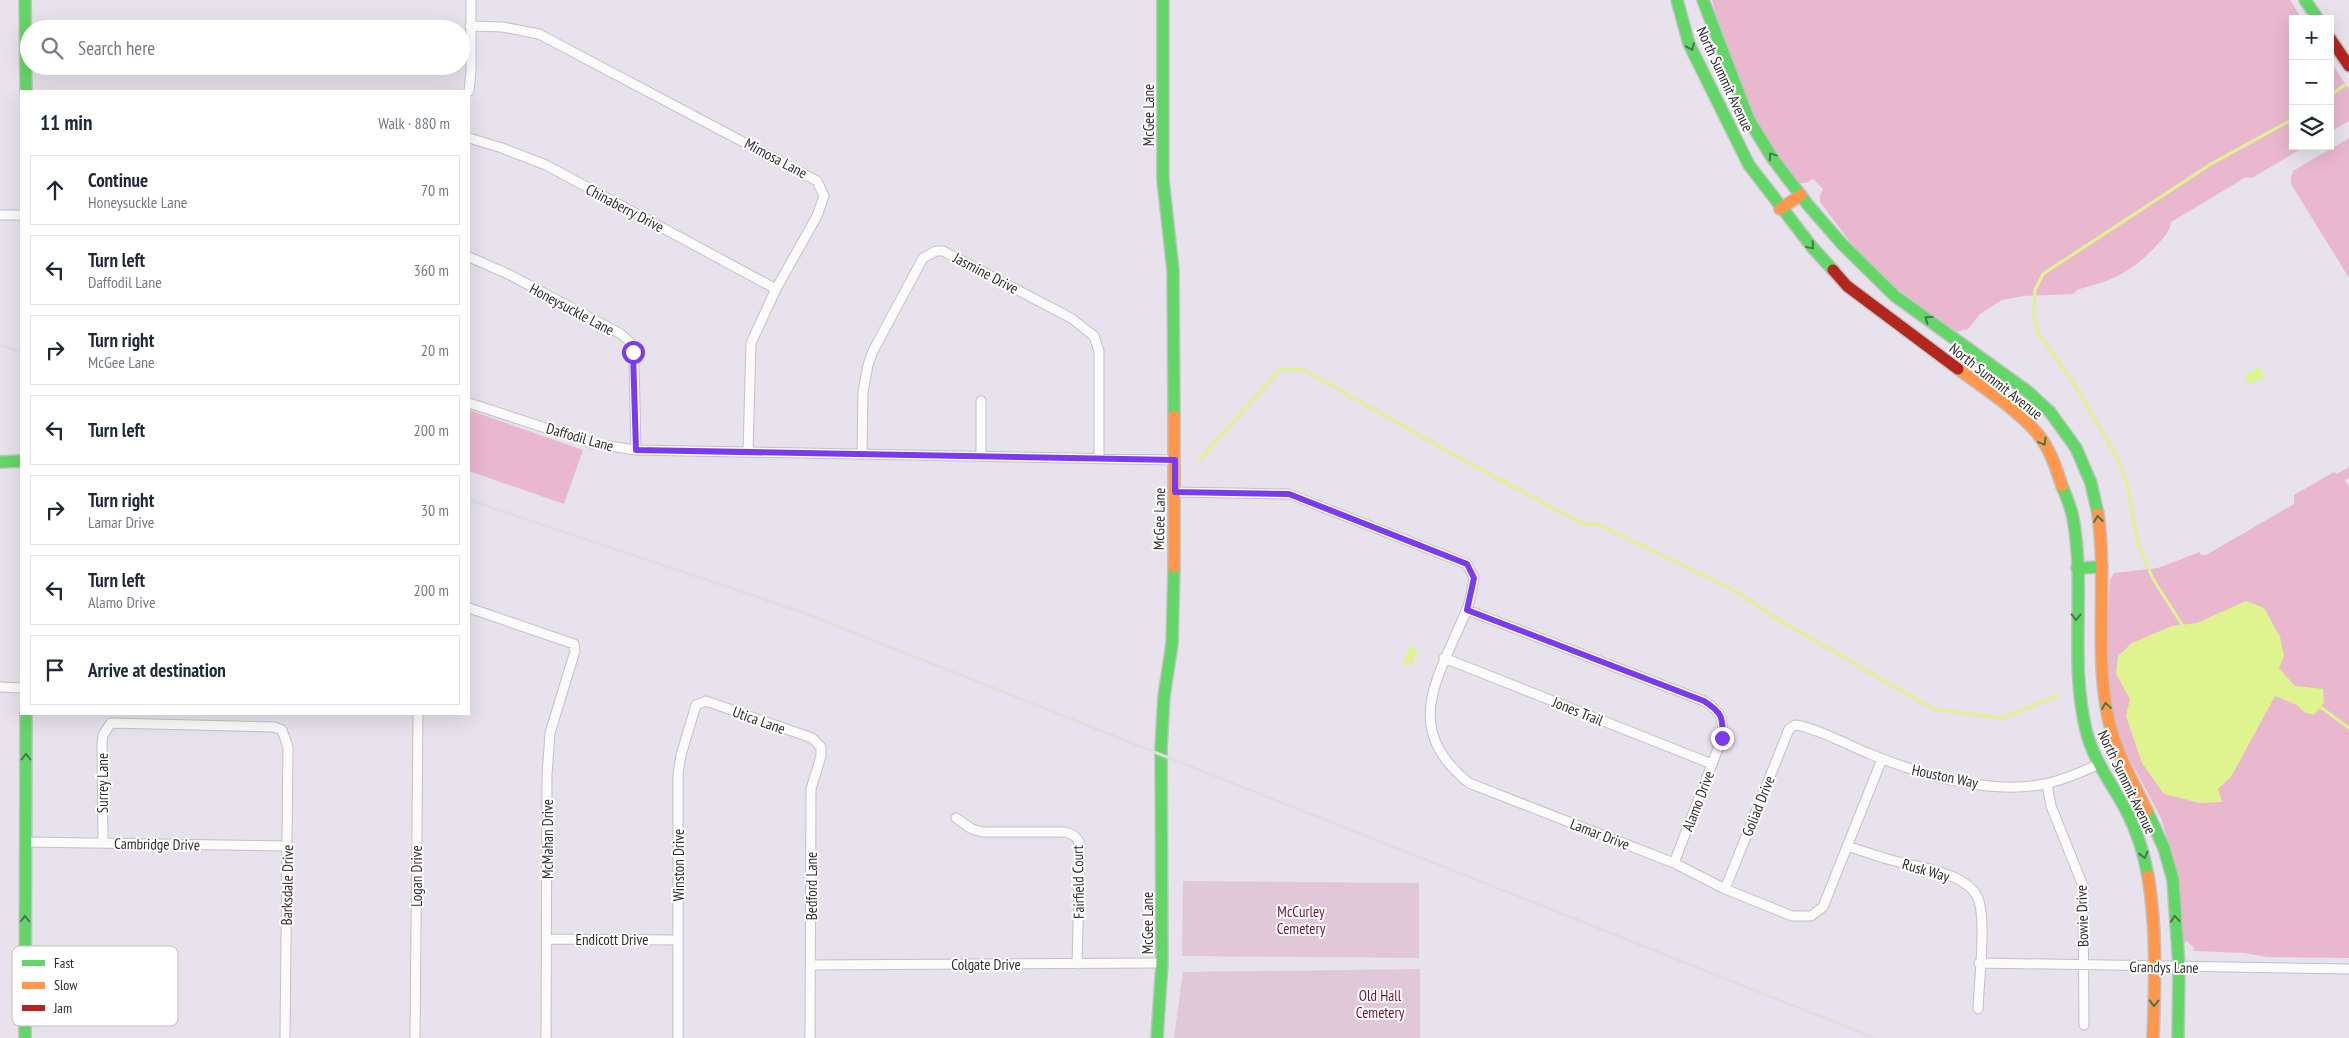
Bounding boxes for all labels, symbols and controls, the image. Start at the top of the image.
map controls [2289,15,2334,150]
button: + [2289,15,2334,60]
search box [20,20,470,75]
street label: North Summit Avenue [1692,24,1758,134]
icon: search [38,34,66,62]
text: Search here [78,36,155,60]
one-way arrow [1685,42,1695,50]
button: − [2289,60,2334,105]
street label: McGee Lane [1139,84,1158,146]
button: layers [2289,105,2334,150]
text: 11 min [40,109,92,136]
text: Walk · 880 m [378,113,450,133]
street label: Mimosa Lane [741,134,811,182]
one-way arrow [1769,153,1778,162]
text: Continue [88,168,148,192]
icon: ahead [41,176,69,204]
street label: Chinaberry Drive [583,179,667,237]
text: 70 m [421,180,449,200]
text: Honeysuckle Lane [88,192,187,212]
one-way arrow [1805,241,1814,250]
street label: Jasmine Drive [949,247,1022,298]
text: Turn left [88,248,145,272]
icon: left [41,256,69,284]
text: 360 m [414,260,449,280]
text: Daffodil Lane [88,272,162,292]
street label: Honeysuckle Lane [526,279,618,339]
one-way arrow [1924,316,1934,325]
text: Turn right [88,328,154,352]
icon: right [41,336,69,364]
street label: North Summit Avenue [1945,339,2047,423]
text: 20 m [421,340,449,360]
route start [622,341,645,364]
text: McGee Lane [88,352,155,372]
icon: left [41,416,69,444]
text: Turn left [88,418,145,442]
street label: Daffodil Lane [544,418,616,456]
text: 200 m [414,420,449,440]
one-way arrow [2037,437,2047,446]
text: Turn right [88,488,154,512]
street label: McGee Lane [1149,488,1169,550]
icon: right [41,496,69,524]
text: 30 m [421,500,449,520]
text: Lamar Drive [88,512,154,532]
one-way arrow [2093,514,2104,522]
text: Turn left [88,568,145,592]
icon: left [41,576,69,604]
text: 200 m [414,580,449,600]
text: Alamo Drive [88,592,156,612]
one-way arrow [2071,613,2081,621]
icon: arrive [41,656,69,684]
text: Arrive at destination [88,658,226,682]
street label: Jones Trail [1549,692,1607,730]
street label: Utica Lane [730,702,788,738]
one-way arrow [2101,702,2112,710]
route end [1711,727,1734,750]
street label: North Summit Avenue [2094,727,2160,837]
one-way arrow [21,753,31,760]
street label: Surrey Lane [93,753,112,813]
street label: Houston Way [1910,760,1980,792]
street label: Alamo Drive [1678,768,1718,834]
street label: Goliad Drive [1737,773,1779,839]
street label: McMahan Drive [538,799,557,879]
street label: Lamar Drive [1568,814,1632,854]
street label: Winston Drive [669,829,688,901]
street label: Cambridge Drive [114,834,200,854]
street label: Barksdale Drive [277,844,297,926]
street label: Logan Drive [407,845,426,907]
street label: Fairfield Court [1068,845,1088,919]
one-way arrow [2138,851,2149,860]
street label: Bedford Lane [802,852,821,920]
street label: Rusk Way [1900,854,1952,886]
street label: Bowie Drive [2071,885,2093,947]
street label: McGee Lane [1138,892,1157,954]
park label: McCurley Cemetery [1277,902,1326,938]
one-way arrow [20,915,30,923]
one-way arrow [2170,915,2181,923]
street label: Endicott Drive [575,930,649,949]
legend [12,946,178,1026]
text: Fast [54,954,74,972]
street label: Colgate Drive [951,955,1021,974]
street label: Grandys Lane [2129,957,2199,977]
text: Slow [54,976,78,994]
park label: Old Hall Cemetery [1356,986,1405,1022]
text: Jam [53,999,72,1017]
one-way arrow [2149,999,2159,1007]

